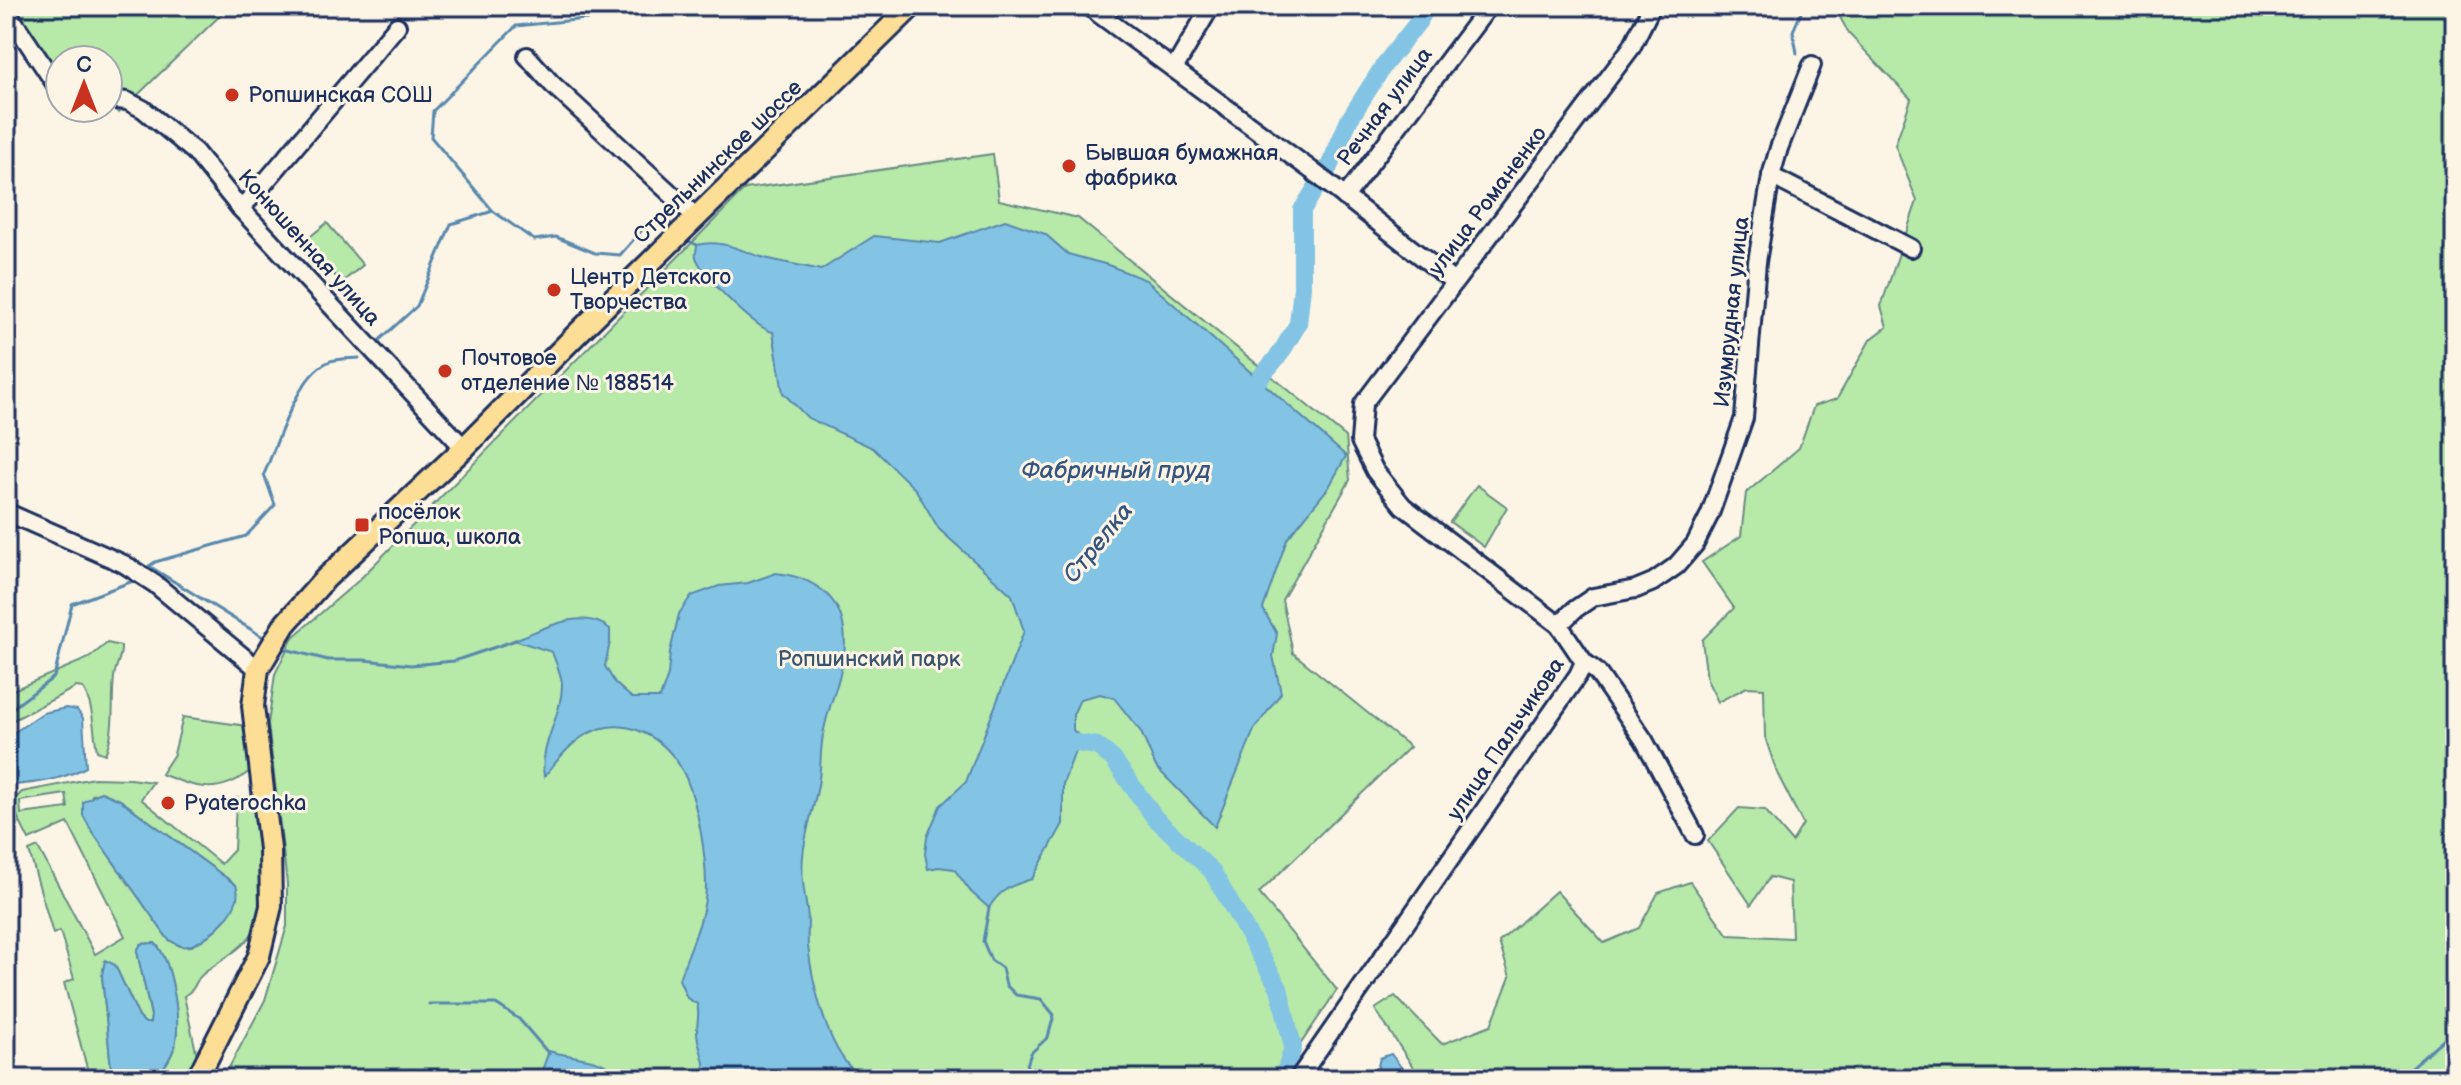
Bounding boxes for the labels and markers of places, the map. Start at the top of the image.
place label: Ропшинская СОШ [248,82,433,109]
marker: Ропшинская СОШ [223,86,241,104]
place label: Бывшая бумажная фабрика [1085,140,1278,192]
marker: Бывшая бумажная фабрика [1060,157,1078,175]
place label: Центр Детского Творчества [570,264,731,316]
marker: Центр Детского Творчества [545,281,563,299]
place label: Почтовое отделение № 188514 [461,345,674,397]
marker: Почтовое отделение № 188514 [436,362,454,380]
place label: посёлок Ропша, школа [378,499,521,551]
marker: посёлок Ропша, школа [353,516,371,534]
place label: Pyaterochka [184,790,306,817]
marker: Pyaterochka [159,794,177,812]

